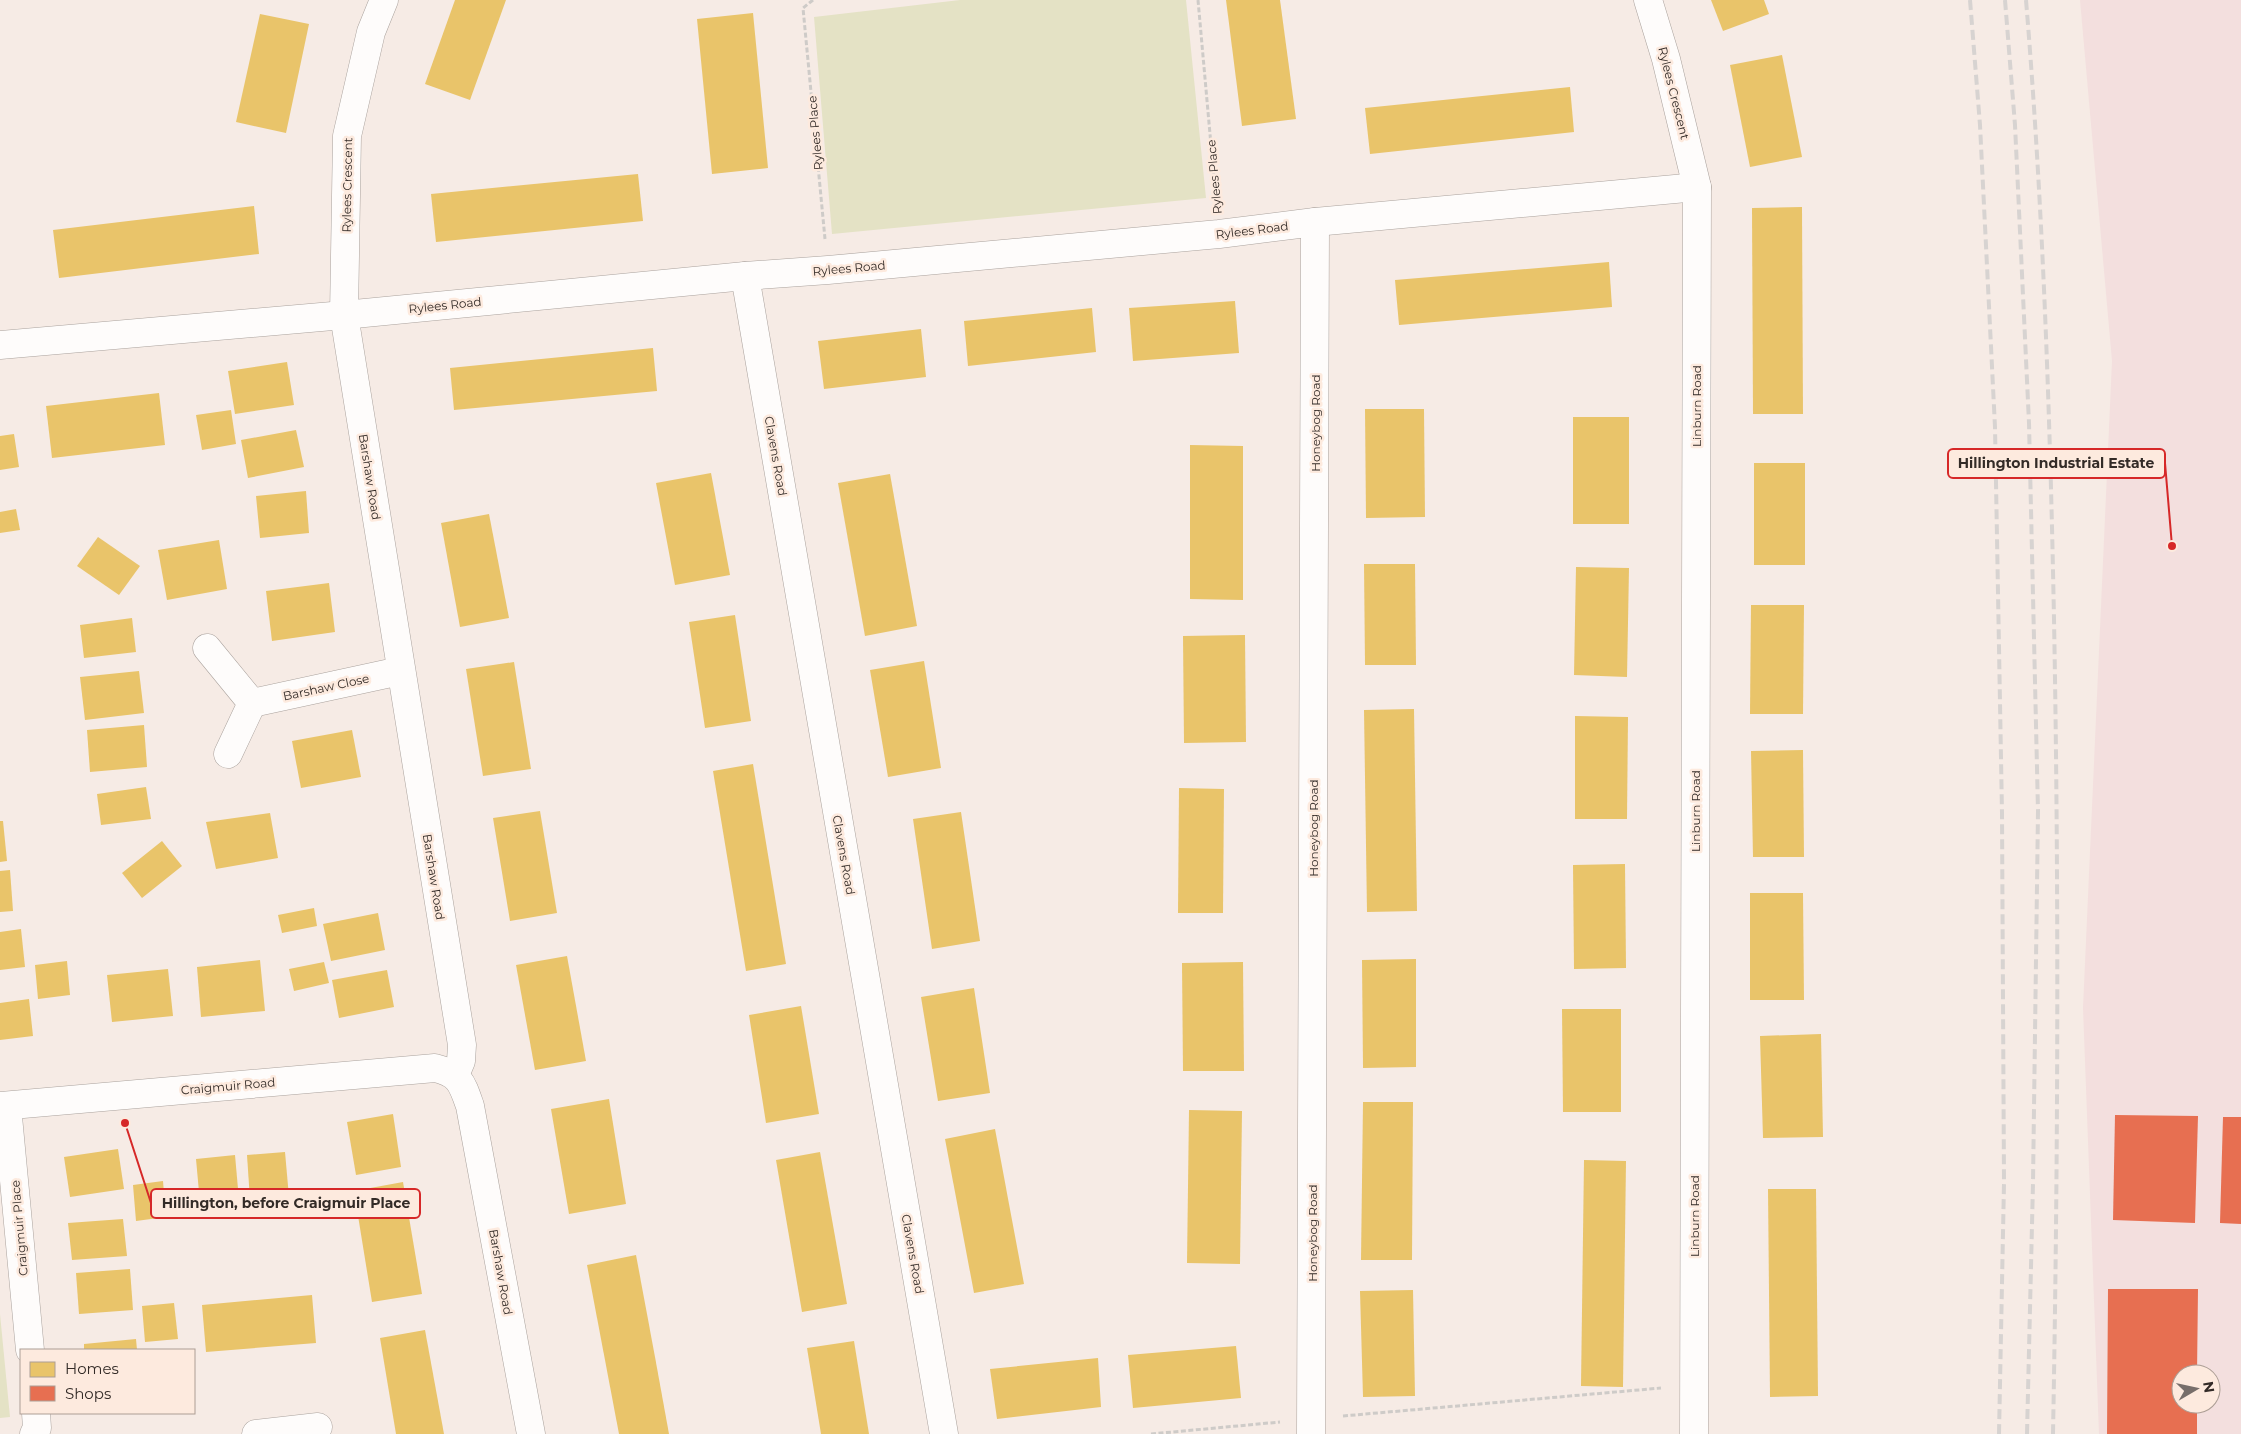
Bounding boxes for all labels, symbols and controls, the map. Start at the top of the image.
street label: Rylees Crescent [1655,45,1693,141]
street label: Rylees Place [804,95,826,171]
street label: Rylees Crescent [339,137,355,233]
street label: Rylees Place [1203,139,1225,215]
street label: Rylees Road [1215,218,1289,242]
street label: Rylees Road [812,257,886,279]
street label: Rylees Road [408,294,482,316]
street label: Linburn Road [1689,365,1704,447]
street label: Honeybog Road [1308,374,1323,472]
street label: Clavens Road [762,415,790,497]
street label: Barshaw Road [356,433,384,521]
callout: Hillington Industrial Estate [1948,449,2165,478]
text: Hillington Industrial Estate [1958,454,2154,472]
street label: Barshaw Close [281,671,371,703]
street label: Linburn Road [1688,770,1703,852]
street label: Honeybog Road [1306,779,1321,877]
street label: Clavens Road [830,814,858,896]
street label: Barshaw Road [420,833,448,921]
street label: Craigmuir Road [180,1074,276,1098]
street label: Linburn Road [1687,1175,1702,1257]
street label: Craigmuir Place [7,1179,31,1277]
street label: Honeybog Road [1305,1184,1320,1282]
callout: Hillington, before Craigmuir Place [151,1189,420,1218]
text: Hillington, before Craigmuir Place [162,1194,411,1212]
street label: Clavens Road [899,1213,927,1295]
street label: Barshaw Road [486,1228,516,1316]
legend [20,1349,195,1414]
text: Homes [65,1359,119,1378]
north arrow [2171,1364,2221,1414]
text: N [2199,1380,2219,1394]
text: Shops [65,1384,111,1403]

